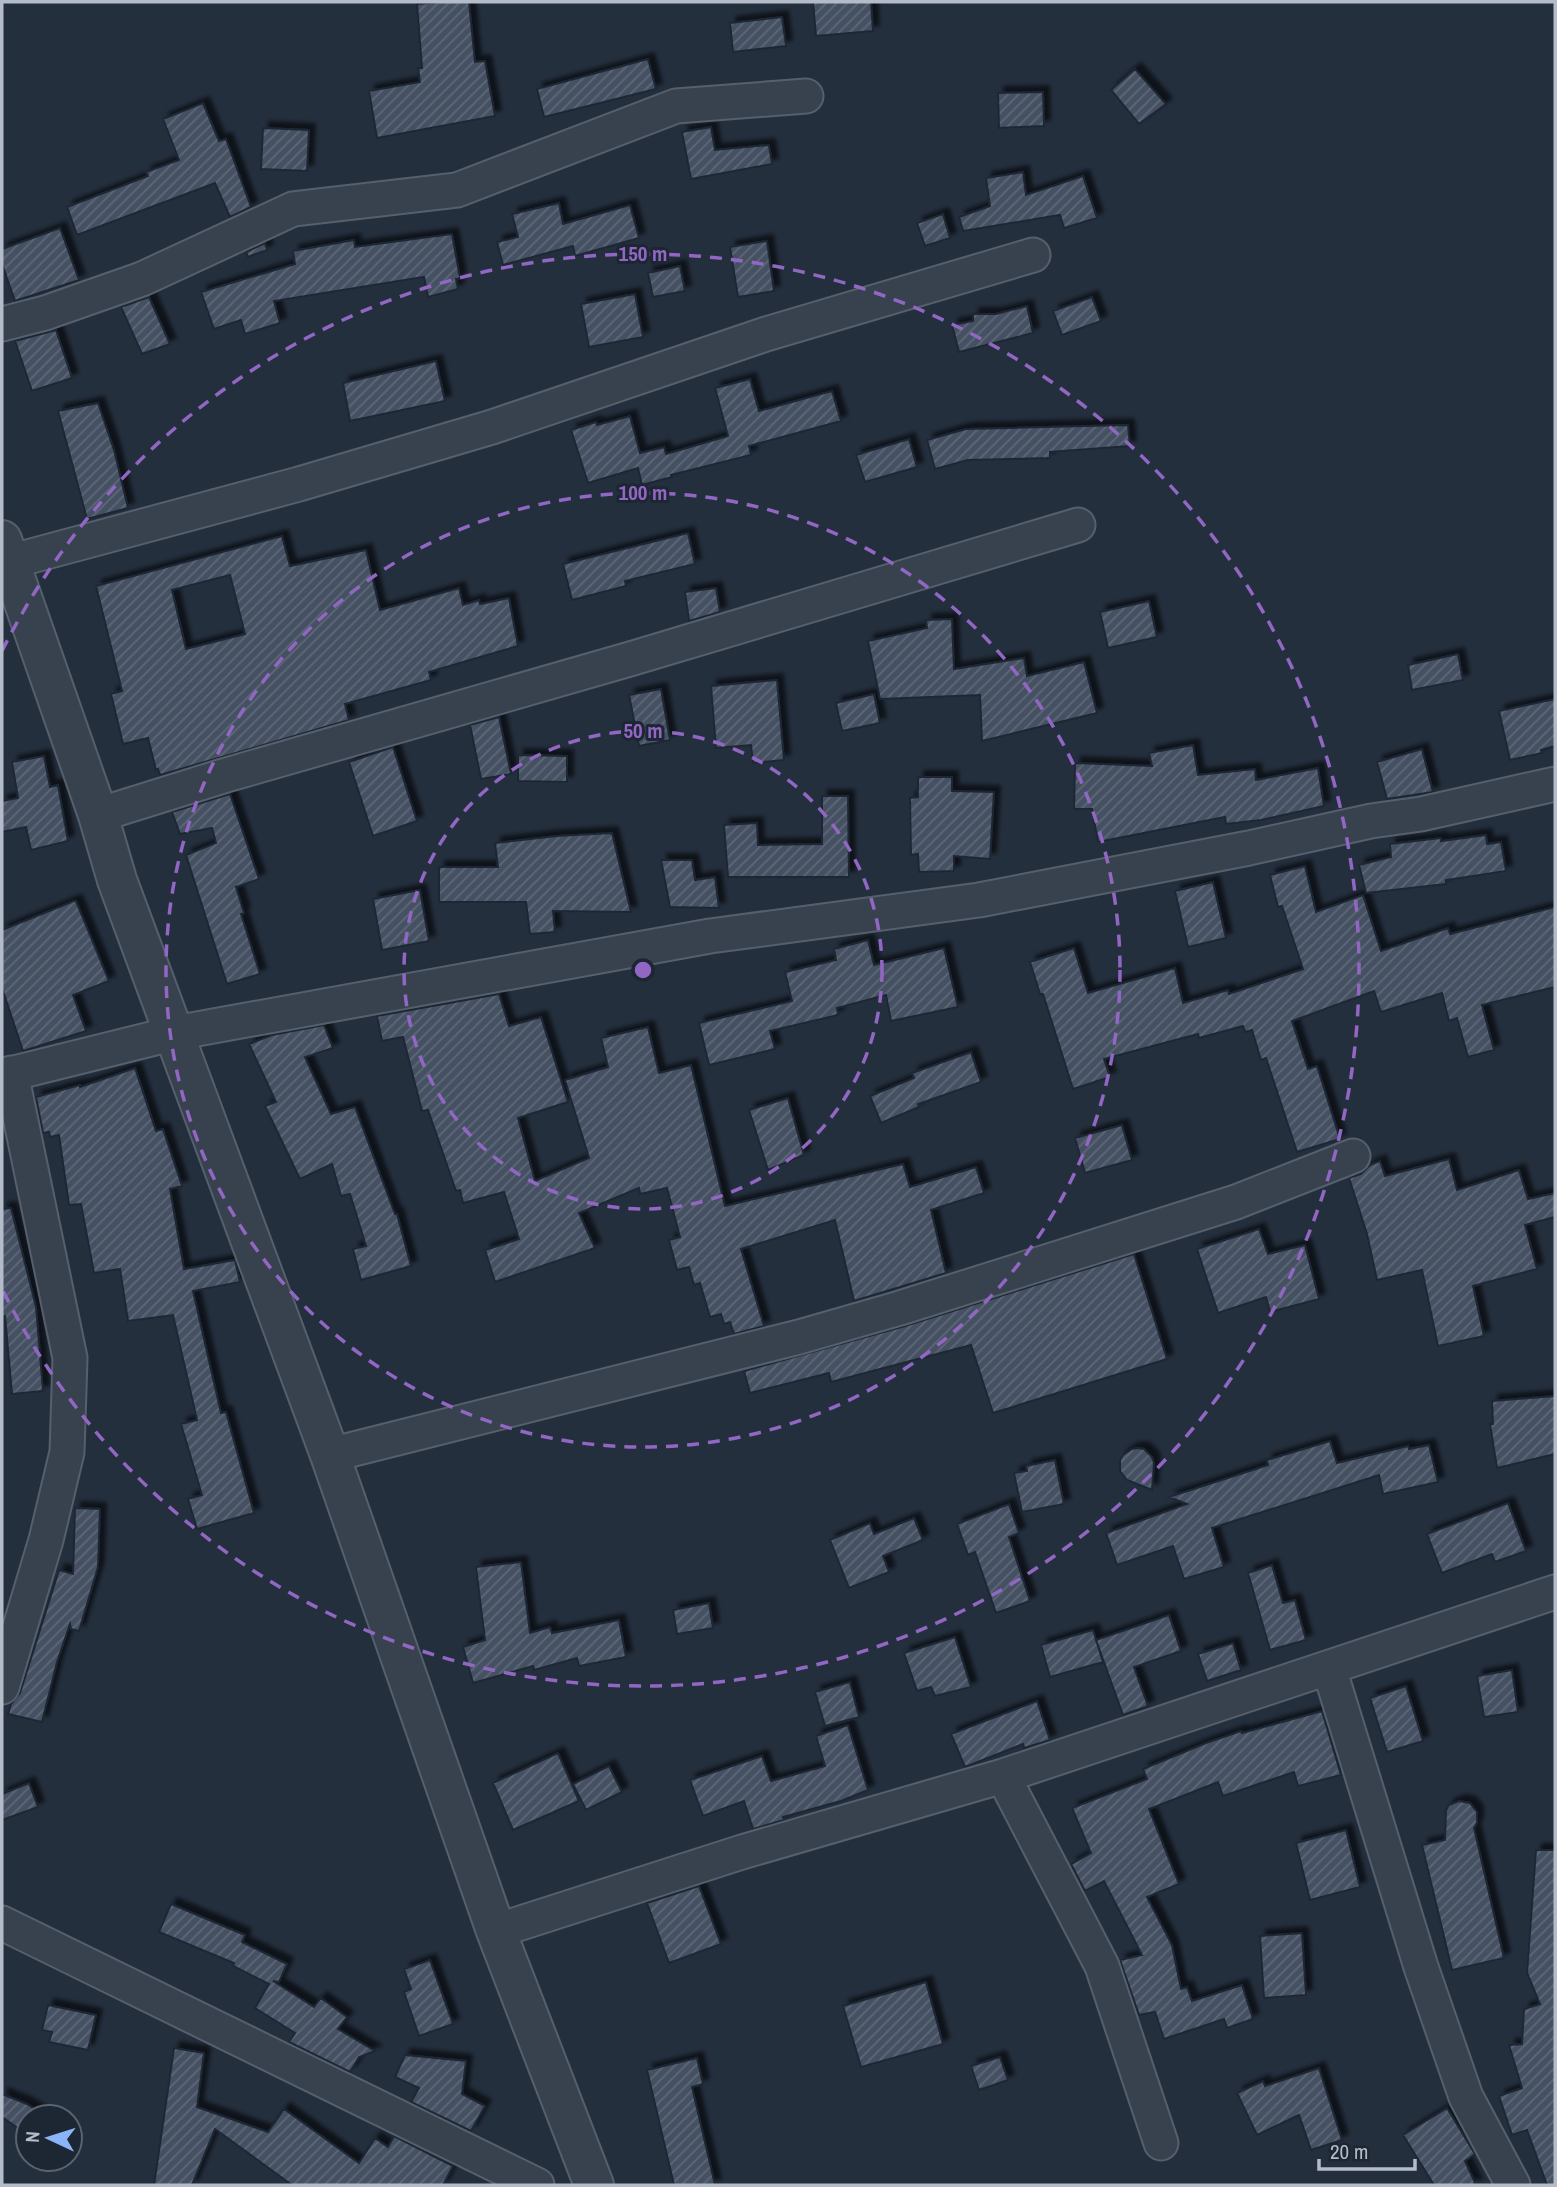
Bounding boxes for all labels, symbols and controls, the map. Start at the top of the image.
text: 150 m [619,239,667,268]
text: 100 m [619,478,667,507]
text: 50 m [623,716,663,745]
centre of rings [631,958,655,982]
north arrow [14,2103,84,2173]
scale bar [1319,2128,1415,2172]
text: N [19,2130,45,2143]
text: 20 m [1330,2137,1368,2166]

